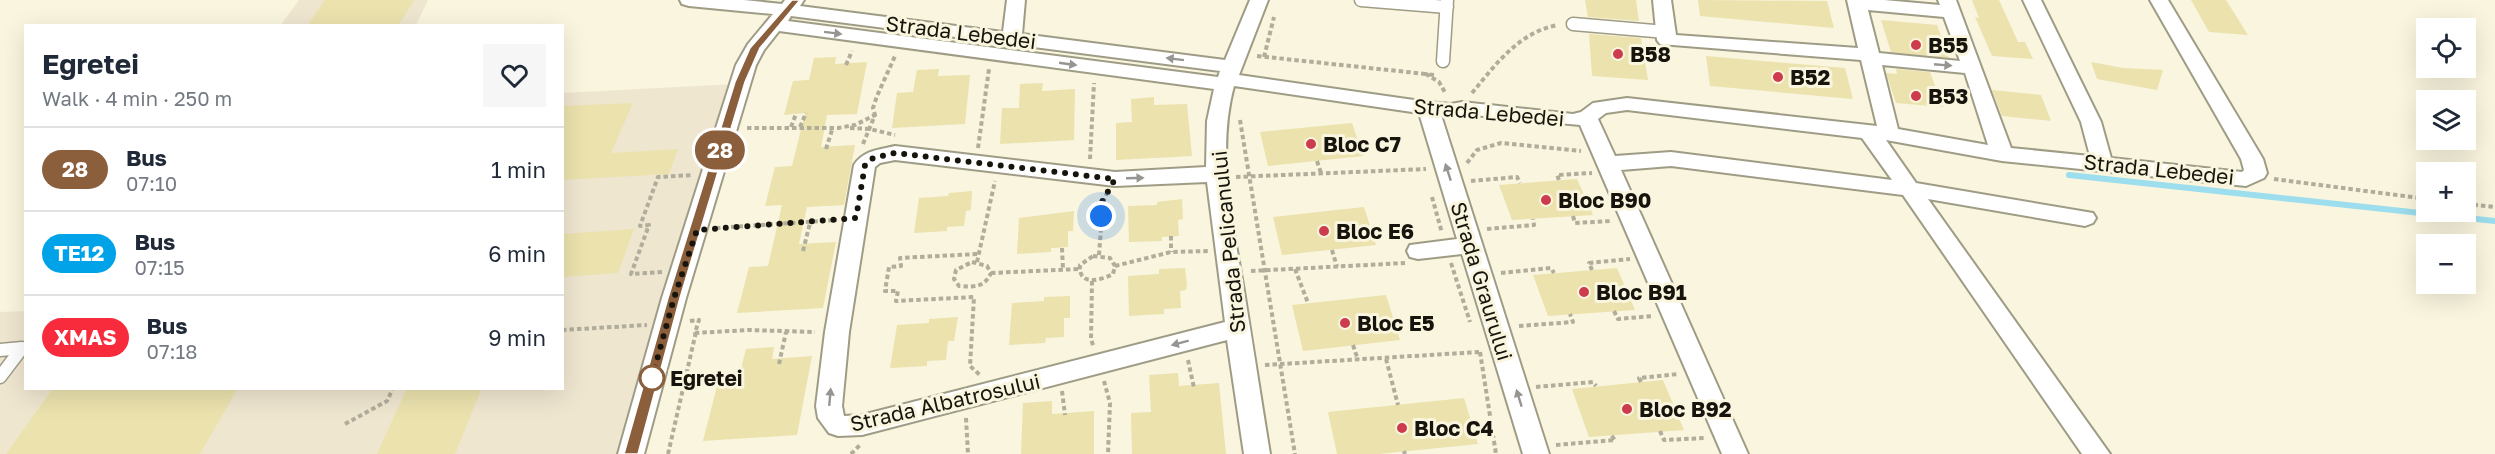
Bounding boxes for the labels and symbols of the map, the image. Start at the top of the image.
street label: Strada Lebedei [884,10,1038,54]
one-way arrow [823,28,842,37]
place label: B55 [1928,32,1969,58]
marker: B55 [1909,38,1923,52]
place label: B58 [1630,41,1671,67]
marker: B58 [1611,47,1625,61]
one-way arrow [1165,54,1184,64]
one-way arrow [1058,59,1077,68]
one-way arrow [1934,60,1953,70]
place label: B52 [1790,64,1831,90]
marker: B52 [1771,70,1785,84]
place label: B53 [1928,83,1968,109]
marker: B53 [1909,89,1923,103]
street label: Strada Lebedei [1413,92,1565,132]
line badge: 28 [693,130,747,170]
place label: Bloc C7 [1323,131,1401,157]
marker: Bloc C7 [1304,137,1318,151]
street label: Strada Lebedei [2083,148,2235,190]
street label: Strada Pelicanului [1205,149,1251,335]
one-way arrow [1443,163,1452,181]
one-way arrow [1126,174,1145,183]
place label: Bloc B90 [1558,187,1651,213]
marker: Bloc B90 [1539,193,1553,207]
street label: Strada Graurului [1446,198,1518,364]
your location [1086,201,1116,231]
place label: Bloc E6 [1336,218,1414,244]
marker: Bloc E6 [1317,224,1331,238]
place label: Bloc B91 [1596,279,1687,305]
marker: Bloc B91 [1577,285,1591,299]
place label: Bloc E5 [1357,310,1435,336]
marker: Bloc E5 [1338,316,1352,330]
one-way arrow [1171,338,1189,348]
marker: Egretei [639,365,665,391]
place label: Egretei [670,365,743,391]
street label: Strada Albatrosului [848,368,1042,436]
one-way arrow [825,387,835,406]
one-way arrow [1514,389,1523,407]
place label: Bloc B92 [1639,396,1732,422]
marker: Bloc B92 [1620,402,1634,416]
place label: Bloc C4 [1414,415,1494,441]
marker: Bloc C4 [1395,421,1409,435]

